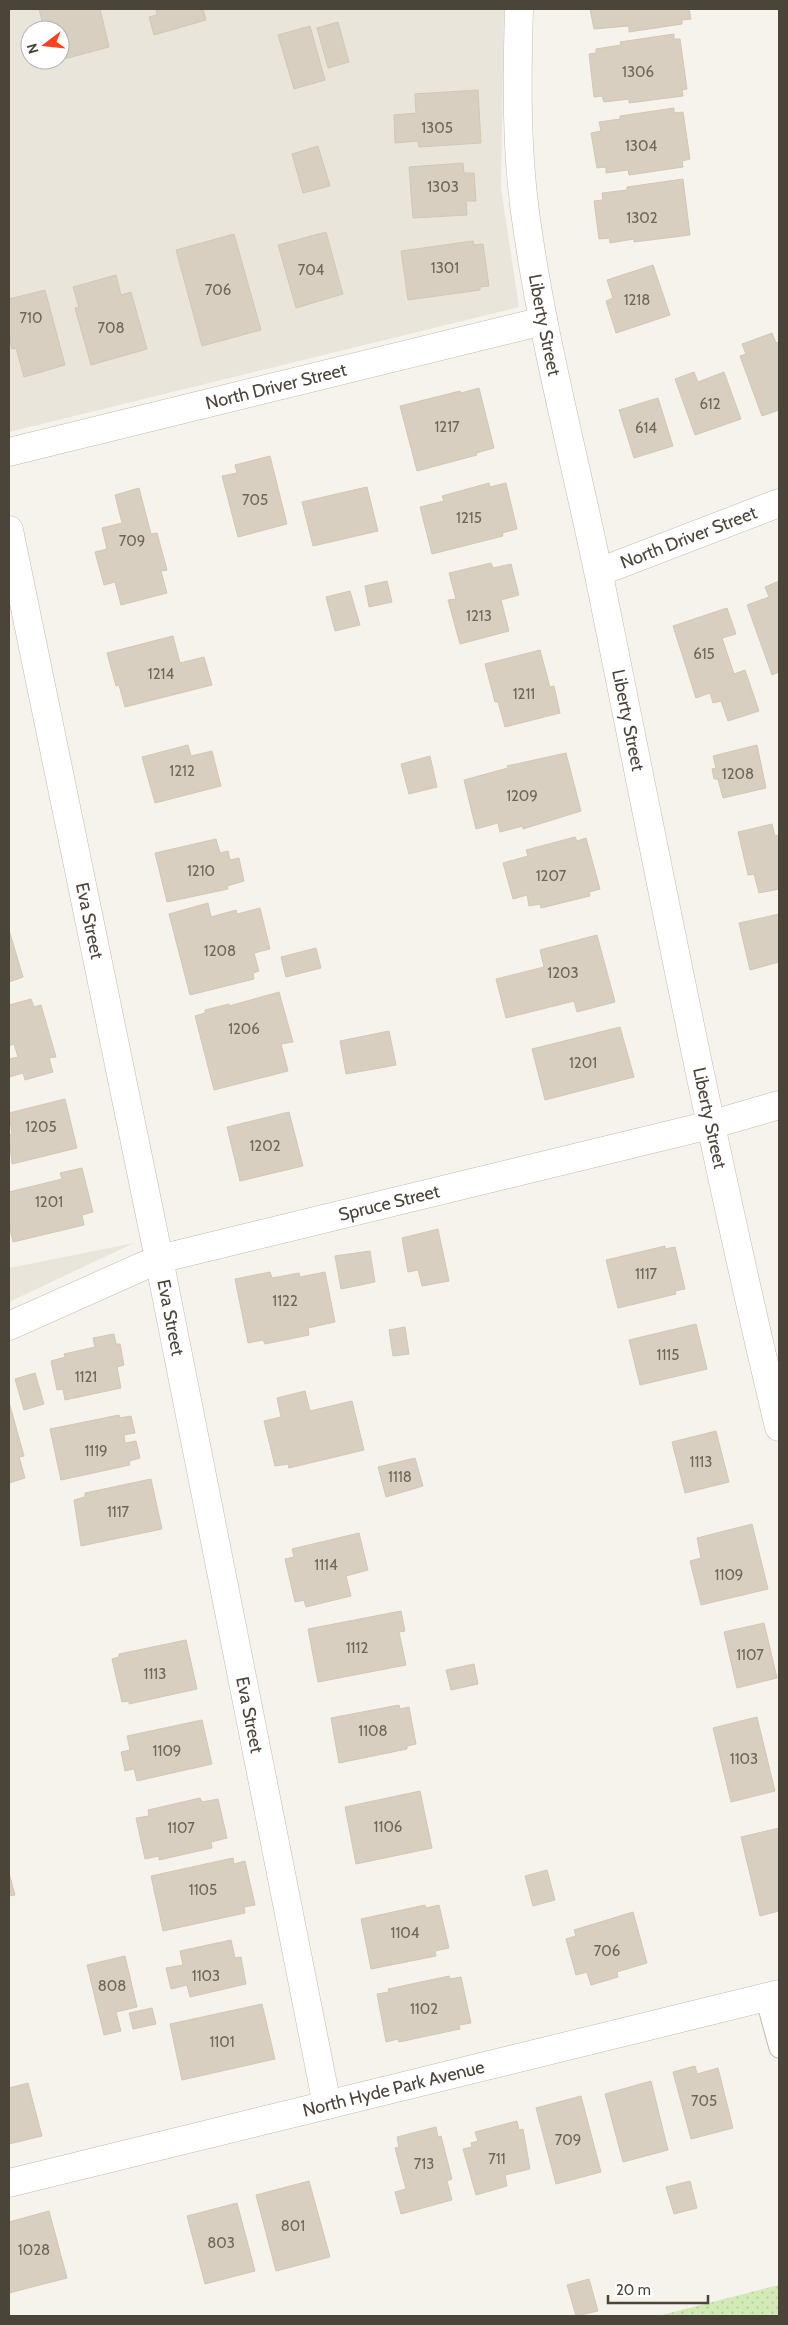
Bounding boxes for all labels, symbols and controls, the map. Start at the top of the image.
north arrow [20,20,70,70]
text: N [22,41,43,56]
house number: 1306 [622,63,654,81]
house number: 1305 [421,119,453,137]
house number: 1304 [625,137,657,155]
house number: 1303 [427,178,459,196]
house number: 1302 [626,209,658,227]
house number: 1301 [431,259,459,277]
house number: 704 [298,261,325,279]
street label: Liberty Street [524,272,565,378]
house number: 706 [205,281,231,299]
house number: 1218 [624,291,650,309]
house number: 710 [20,309,42,327]
house number: 708 [98,319,124,337]
street label: North Driver Street [203,359,349,414]
house number: 612 [699,395,721,413]
house number: 1217 [434,418,460,436]
house number: 614 [635,419,657,437]
house number: 705 [242,491,268,509]
street label: North Driver Street [617,502,760,574]
house number: 1215 [456,509,482,527]
house number: 709 [119,532,145,550]
house number: 1213 [466,607,492,625]
house number: 615 [693,645,715,663]
house number: 1214 [148,665,174,683]
street label: Liberty Street [607,667,649,773]
house number: 1211 [513,685,535,703]
house number: 1212 [169,762,195,780]
house number: 1208 [722,765,754,783]
house number: 1209 [506,787,538,805]
house number: 1210 [187,862,215,880]
house number: 1207 [536,867,567,885]
street label: Eva Street [71,881,108,961]
house number: 1208 [204,942,236,960]
house number: 1203 [547,964,579,982]
house number: 1206 [228,1020,260,1038]
house number: 1201 [569,1054,597,1072]
street label: Liberty Street [688,1065,731,1171]
house number: 1205 [25,1118,57,1136]
house number: 1202 [249,1137,281,1155]
street label: Spruce Street [336,1180,442,1226]
house number: 1201 [35,1193,63,1211]
house number: 1117 [635,1265,658,1283]
street label: Eva Street [152,1277,189,1358]
house number: 1122 [272,1292,298,1310]
house number: 1115 [657,1346,679,1364]
house number: 1121 [75,1368,97,1386]
house number: 1119 [84,1442,108,1460]
house number: 1113 [690,1453,712,1471]
house number: 1118 [388,1468,412,1486]
house number: 1117 [107,1503,130,1521]
house number: 1114 [314,1556,338,1574]
house number: 1109 [715,1566,743,1584]
house number: 1112 [346,1639,368,1657]
house number: 1107 [736,1646,764,1664]
house number: 1113 [144,1665,166,1683]
street label: Eva Street [231,1675,268,1755]
house number: 1108 [358,1722,388,1740]
house number: 1109 [153,1742,181,1760]
house number: 1103 [730,1750,758,1768]
house number: 1106 [374,1818,402,1836]
house number: 1107 [167,1819,195,1837]
house number: 1105 [189,1881,217,1899]
house number: 1104 [391,1924,420,1942]
house number: 706 [594,1942,620,1960]
house number: 1103 [192,1967,220,1985]
house number: 808 [98,1977,126,1995]
house number: 1102 [410,2000,438,2018]
house number: 1101 [209,2033,235,2051]
street label: North Hyde Park Avenue [300,2056,487,2121]
house number: 705 [691,2092,717,2110]
house number: 709 [555,2131,581,2149]
house number: 711 [488,2150,506,2168]
house number: 713 [414,2155,434,2173]
house number: 801 [281,2217,305,2235]
house number: 803 [207,2234,235,2252]
house number: 1028 [18,2241,50,2259]
scale bar [608,2272,708,2304]
text: 20 m [616,2281,651,2299]

